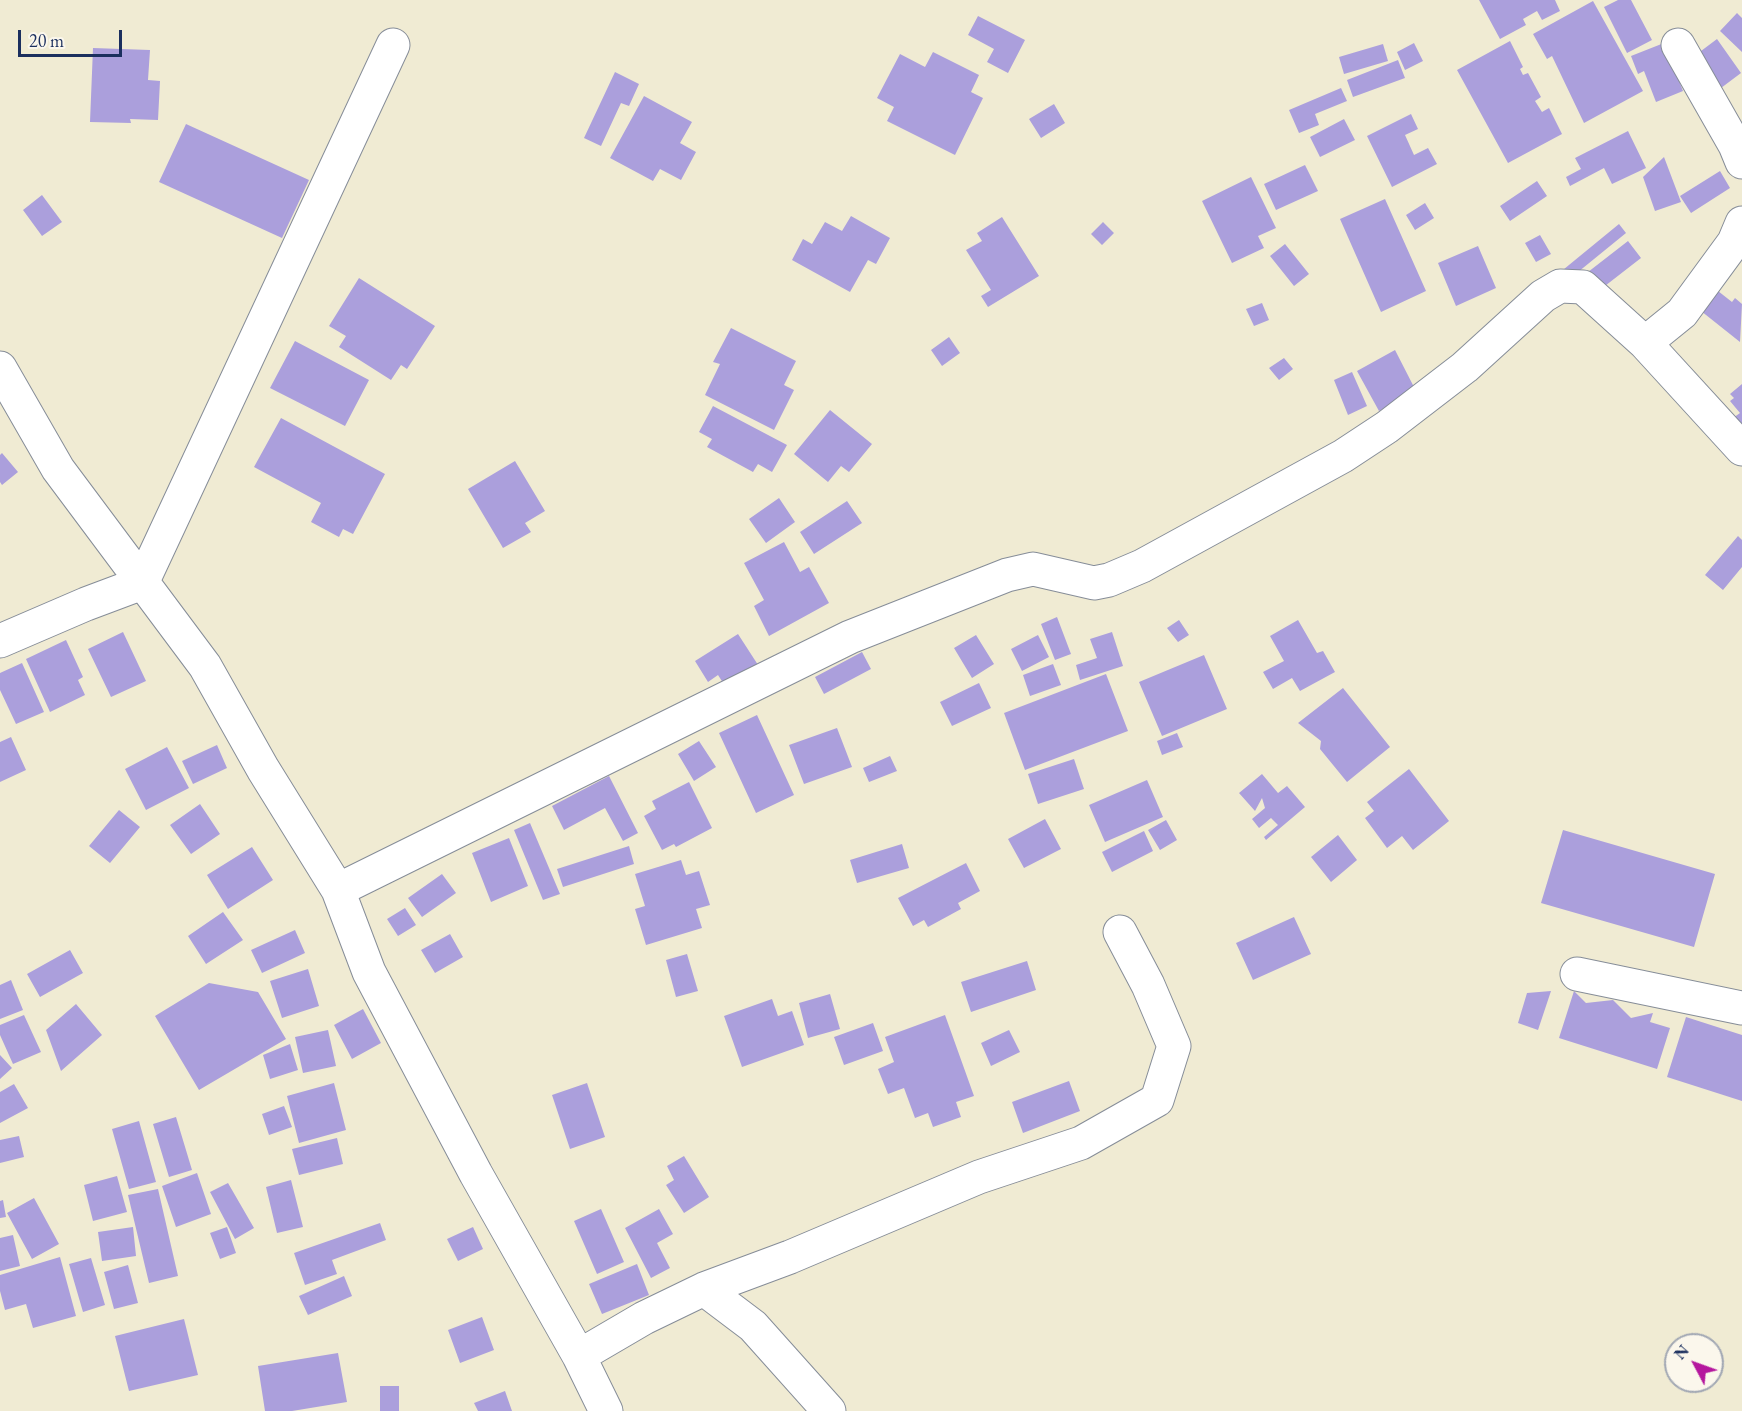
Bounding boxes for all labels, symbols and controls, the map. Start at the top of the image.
scale bar [21,18,124,56]
text: 20 m [29,29,64,52]
north arrow [1664,1333,1724,1393]
text: N [1669,1340,1694,1364]

